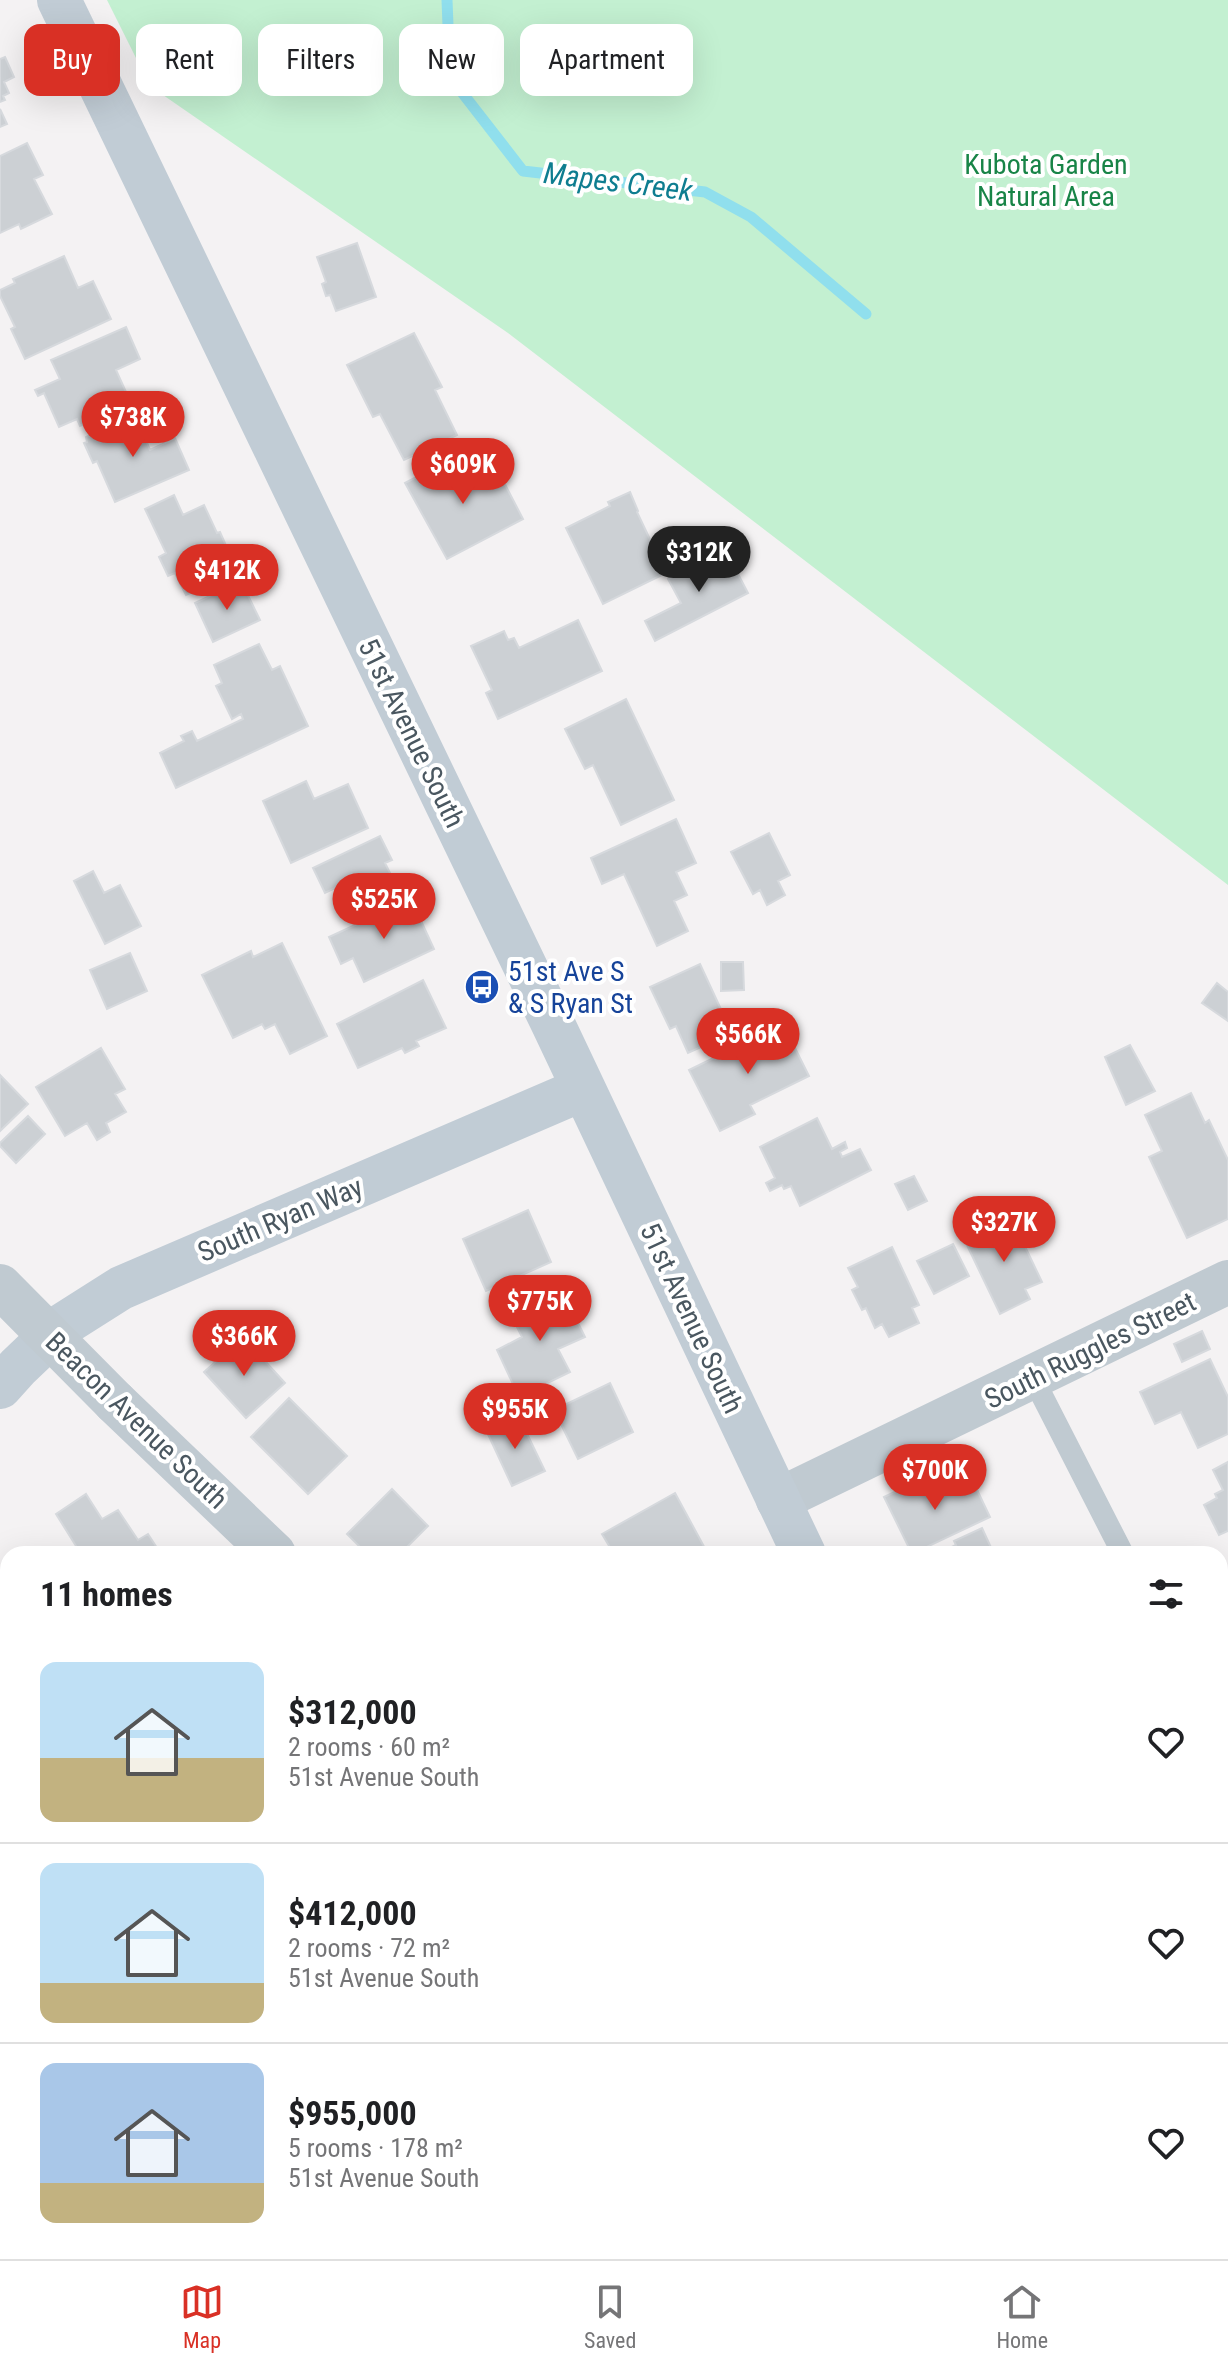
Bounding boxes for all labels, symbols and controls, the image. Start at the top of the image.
chip: Buy [24,24,120,96]
chip: Rent [136,24,242,96]
chip: Filters [258,24,383,96]
chip: New [399,24,504,96]
chip: Apartment [520,24,693,96]
park label: Kubota Garden Natural Area [964,148,1128,213]
water label: Mapes Creek [542,155,695,208]
pin: $738K [77,391,189,459]
text: $738K [100,402,166,432]
pin: $609K [407,438,519,506]
text: $609K [430,449,496,479]
pin: $312K [643,526,755,594]
text: $312K [666,537,732,567]
pin: $412K [171,544,283,612]
text: $412K [194,555,260,585]
street label: 51st Avenue South [352,633,472,833]
pin: $525K [328,873,440,941]
text: $525K [351,884,417,914]
place label: 51st Ave S & S Ryan St [508,955,633,1020]
bus stop icon: 51st Ave S & S Ryan St [463,968,501,1006]
pin: $566K [692,1008,804,1076]
text: $566K [715,1019,781,1049]
street label: South Ryan Way [193,1170,368,1269]
pin: $327K [948,1196,1060,1264]
text: $327K [971,1207,1037,1237]
street label: 51st Avenue South [633,1218,750,1419]
pin: $775K [484,1275,596,1343]
street label: South Ruggles Street [979,1285,1201,1416]
text: $775K [507,1286,573,1316]
pin: $366K [188,1310,300,1378]
text: $366K [211,1321,277,1351]
street label: Beacon Avenue South [39,1325,234,1516]
pin: $955K [459,1383,571,1451]
text: $955K [482,1394,548,1424]
pin: $700K [879,1444,991,1512]
text: $700K [902,1455,968,1485]
icon: filters [1144,1572,1188,1616]
text: 11 homes [40,1574,173,1614]
text: $312,000 [288,1692,417,1732]
icon: home [104,1694,200,1790]
icon: heart [1144,1720,1188,1764]
text: 2 rooms · 60 m² [288,1732,450,1762]
text: 51st Avenue South [288,1762,479,1792]
text: $412,000 [288,1893,417,1933]
icon: home [104,1895,200,1991]
icon: heart [1144,1921,1188,1965]
text: 2 rooms · 72 m² [288,1933,450,1963]
text: 51st Avenue South [288,1963,479,1993]
text: $955,000 [288,2093,417,2133]
icon: home [104,2095,200,2191]
icon: heart [1144,2121,1188,2165]
text: 5 rooms · 178 m² [288,2133,463,2163]
text: 51st Avenue South [288,2163,479,2193]
tab: Map [180,2280,224,2353]
tab: Saved [584,2280,636,2353]
tab: Home [996,2280,1048,2353]

